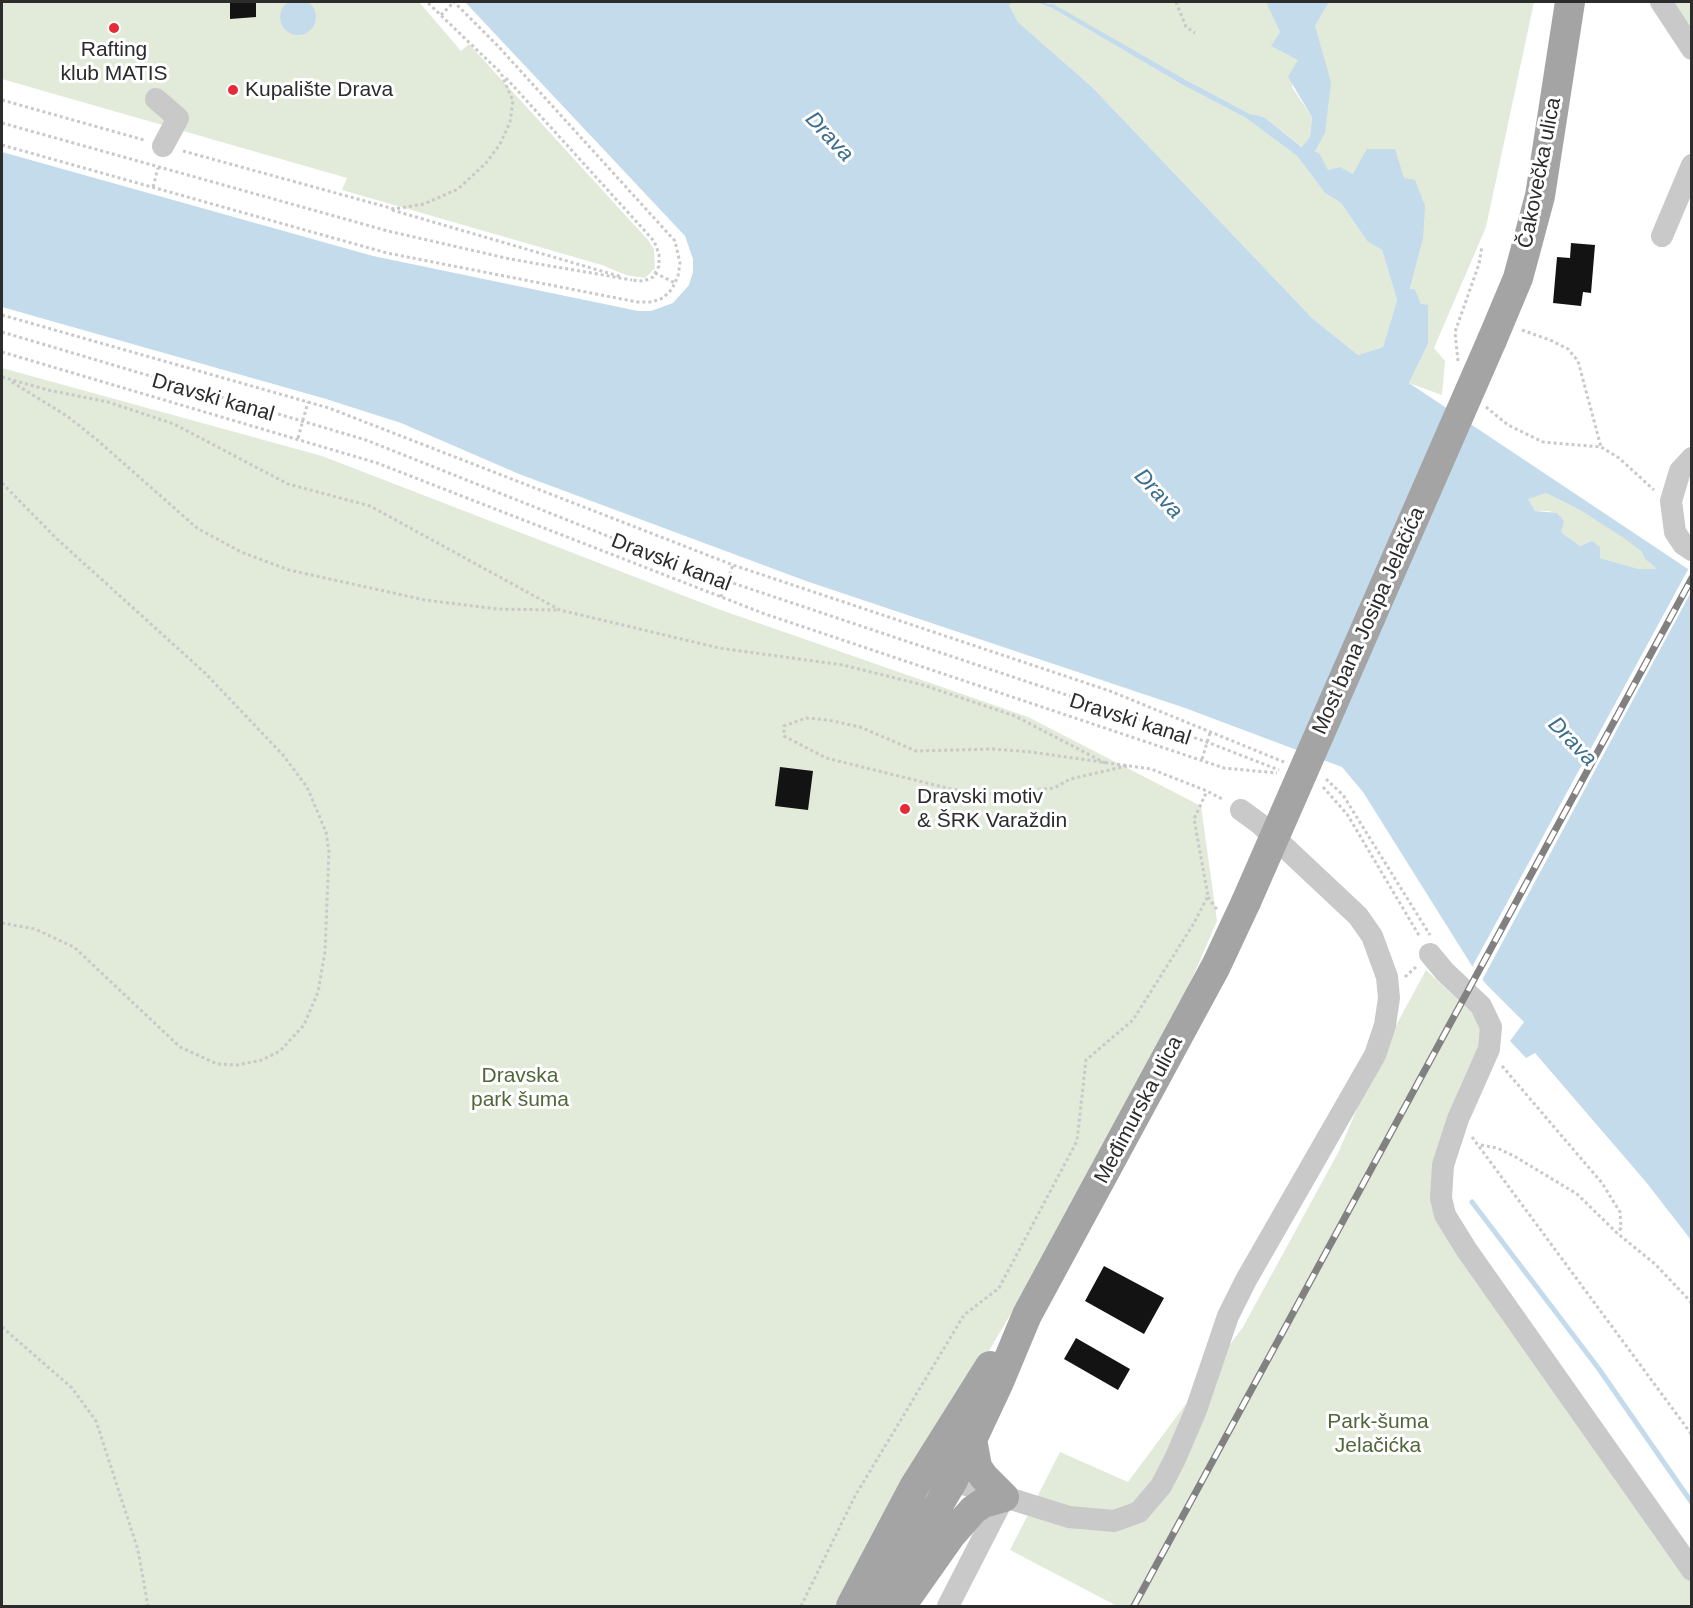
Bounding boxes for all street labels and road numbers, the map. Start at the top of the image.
street label: Čakovečka ulica [1513,96,1567,250]
street label: Dravski kanal [149,369,277,427]
street label: Most bana Josipa Jelačića [1307,503,1431,739]
street label: Dravski kanal [608,529,734,597]
street label: Dravski kanal [1066,689,1194,751]
street label: Međimurska ulica [1090,1032,1188,1188]

